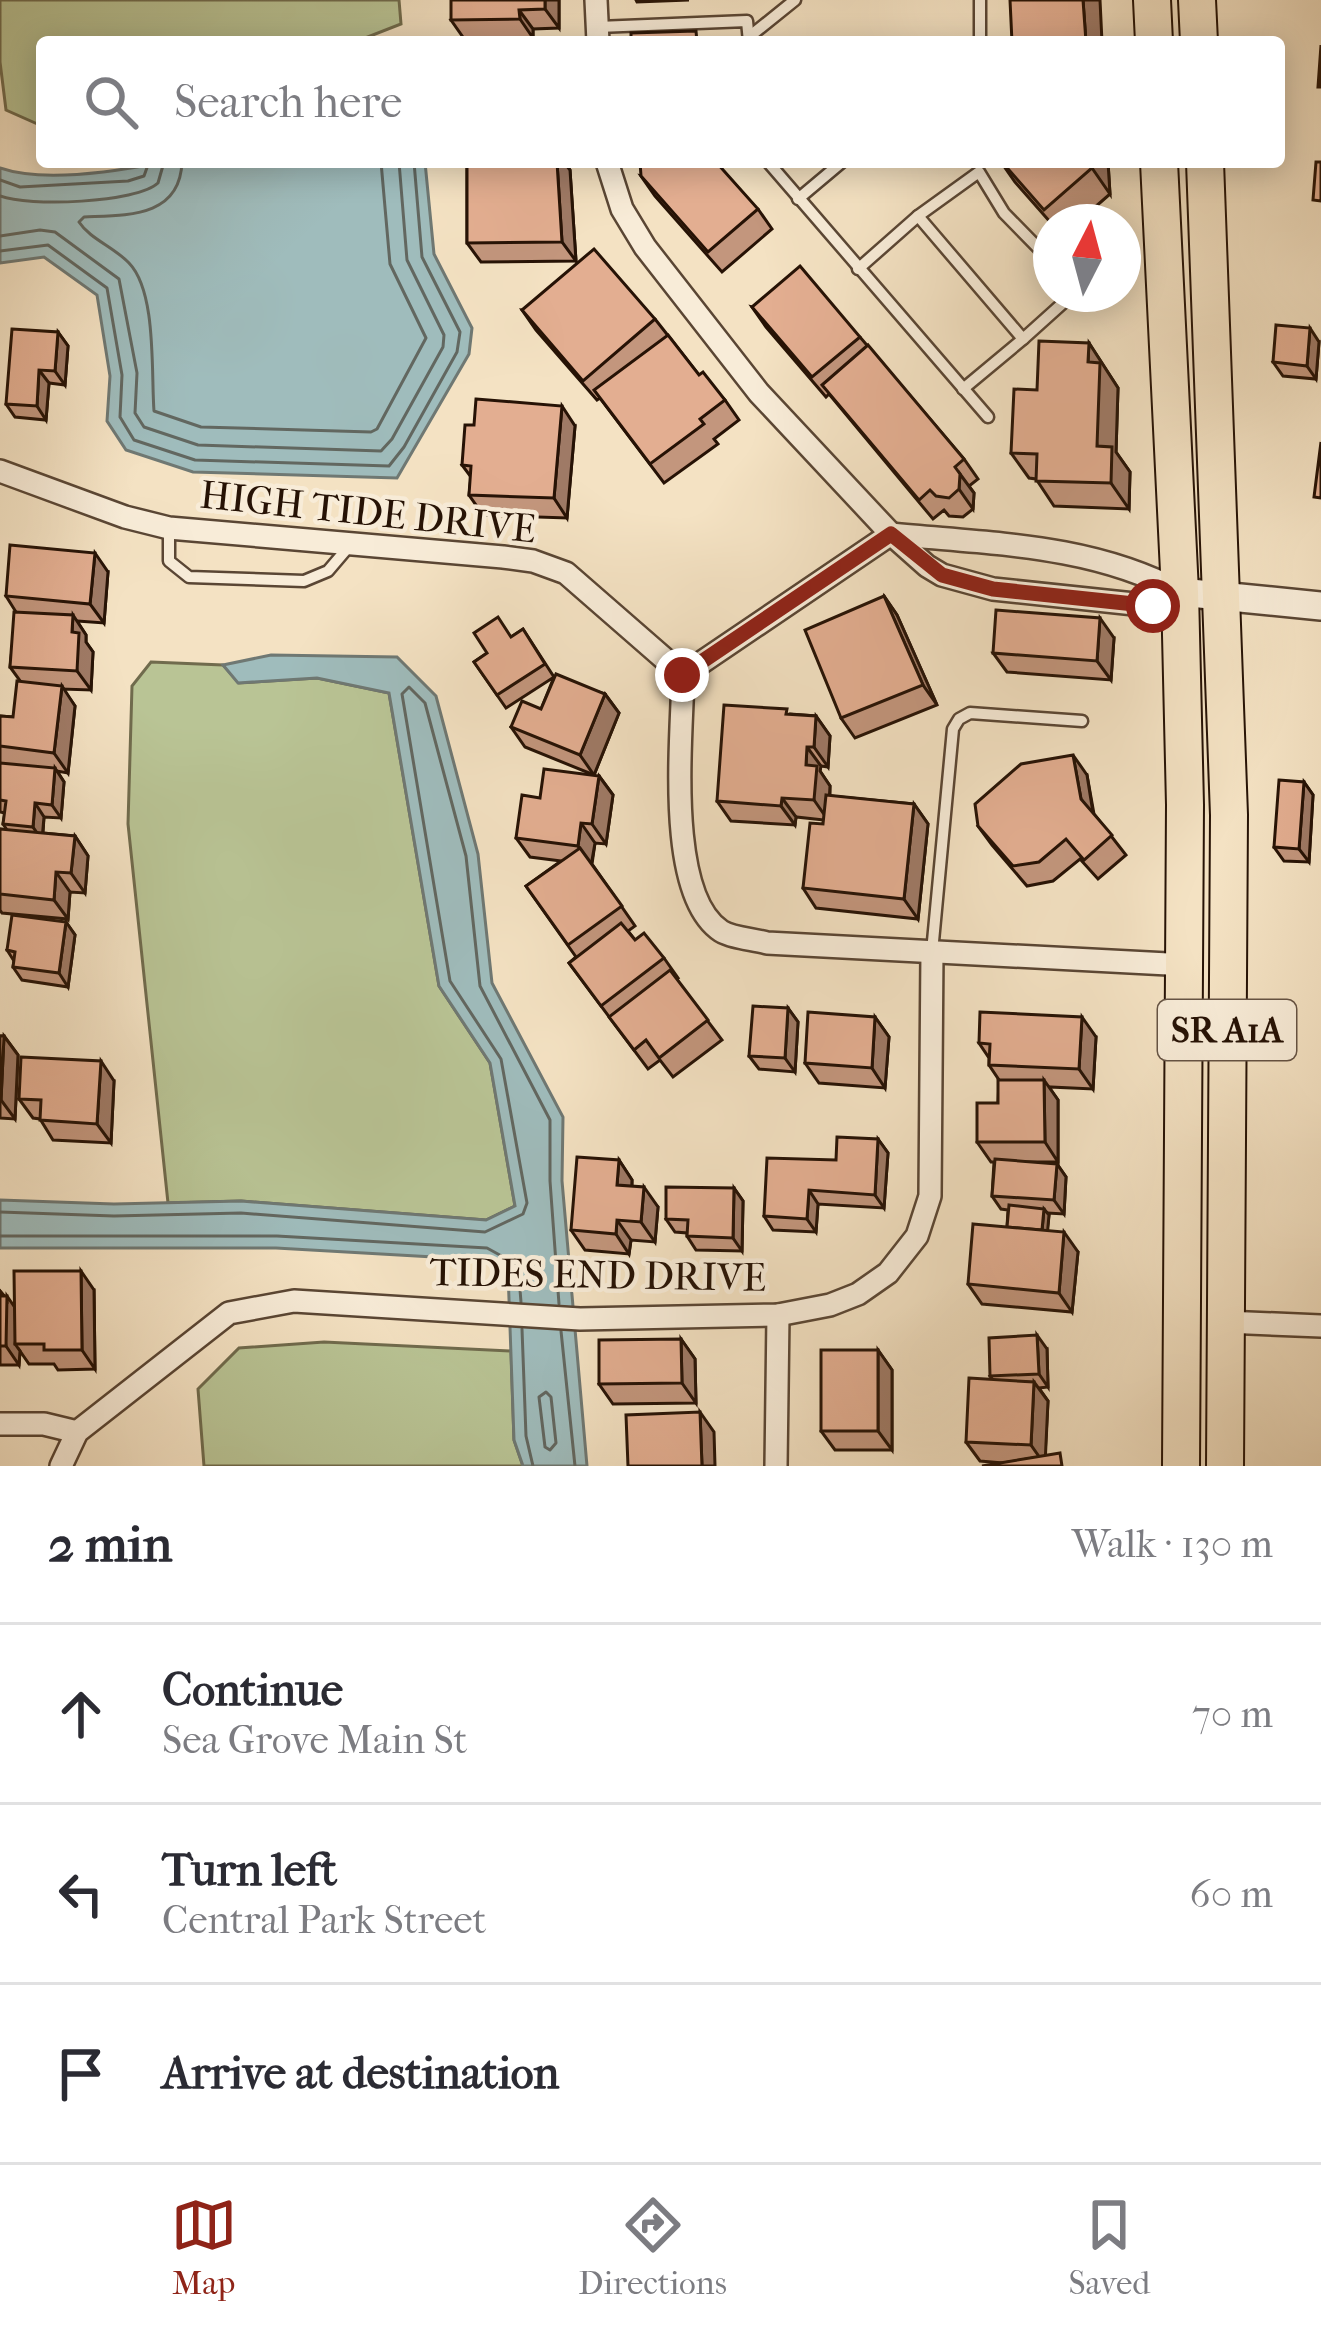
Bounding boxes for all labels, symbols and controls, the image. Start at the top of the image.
search box [36,36,1285,168]
icon: search [78,69,144,135]
text: Search here [174,76,402,129]
north arrow [1033,204,1141,312]
street label: HIGH TIDE DRIVE [198,471,538,553]
route start [1126,579,1180,633]
route end [655,648,709,702]
road number: SR A1A [1158,1000,1296,1060]
street label: TIDES END DRIVE [429,1249,767,1301]
text: 2 min [48,1514,172,1574]
text: Walk · 130 m [1072,1521,1273,1567]
text: Continue [162,1664,343,1717]
icon: ahead [48,1681,114,1747]
text: 70 m [1192,1691,1273,1737]
text: Sea Grove Main St [162,1717,468,1763]
text: Turn left [162,1844,337,1897]
icon: left [48,1861,114,1927]
text: 60 m [1190,1871,1273,1917]
text: Central Park Street [162,1897,486,1943]
icon: arrive [48,2041,114,2107]
text: Arrive at destination [162,2047,559,2100]
tab: Map [171,2192,237,2303]
tab: Directions [578,2192,727,2303]
tab: Saved [1068,2192,1150,2303]

